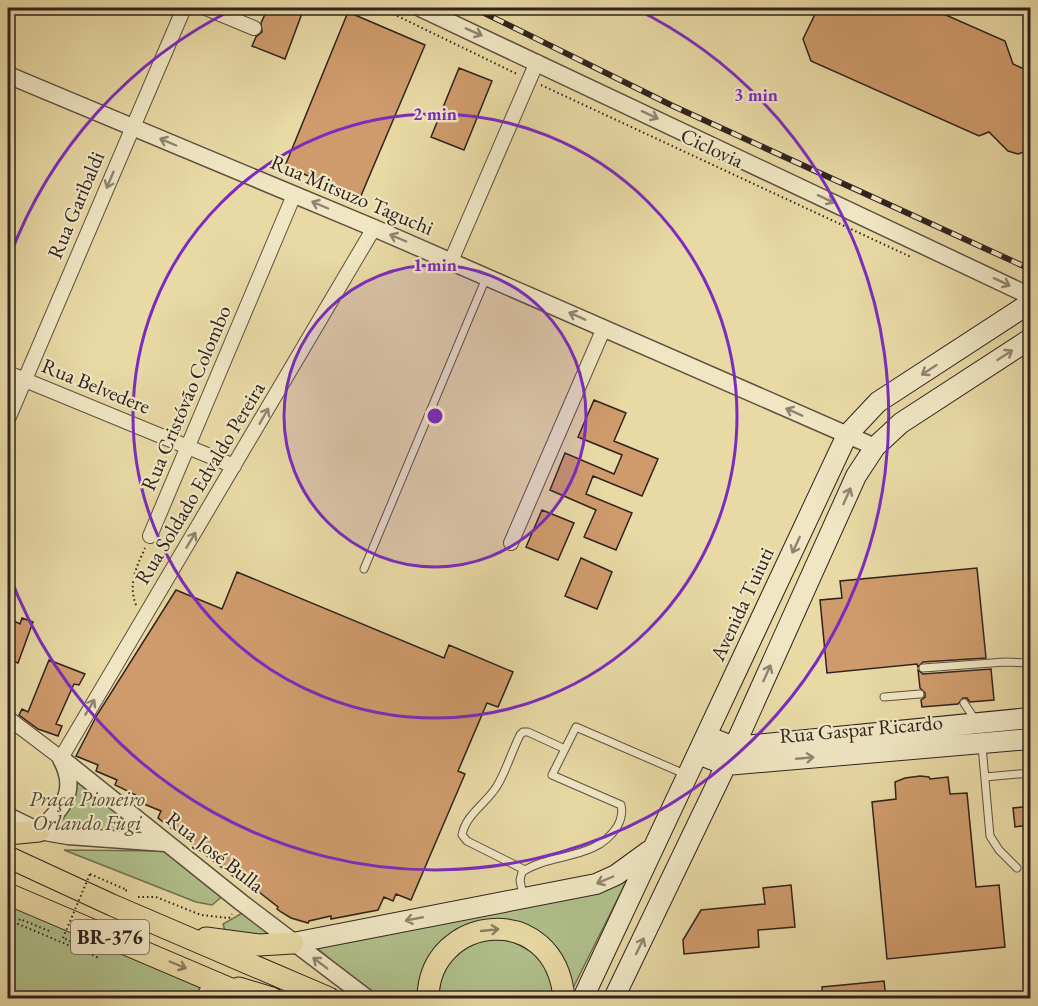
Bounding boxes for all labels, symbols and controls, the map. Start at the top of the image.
one-way arrow [464,26,482,38]
text: 3 min [734,83,778,106]
text: 2 min [413,102,457,125]
one-way arrow [640,110,658,122]
street label: Ciclovia [676,121,749,174]
one-way arrow [159,135,177,147]
street label: Rua Garibaldi [41,147,110,263]
street label: Rua Mitsuzo Taguchi [267,148,438,241]
one-way arrow [104,171,115,189]
one-way arrow [817,193,835,205]
one-way arrow [312,199,330,210]
one-way arrow [389,232,408,243]
text: 1 min [413,253,457,276]
one-way arrow [993,277,1011,289]
street label: Rua Cristóvão Colombo [134,301,237,495]
one-way arrow [568,310,586,321]
one-way arrow [996,349,1013,361]
street label: Rua Belvedere [38,352,154,420]
one-way arrow [921,364,938,376]
street label: Rua Soldado Edvaldo Pereira [128,376,271,589]
one-way arrow [785,405,803,417]
centre of rings [425,406,445,426]
one-way arrow [258,408,270,425]
one-way arrow [842,487,853,505]
one-way arrow [185,532,197,549]
one-way arrow [790,536,802,554]
street label: Avenida Tuiuti [703,543,780,666]
one-way arrow [762,665,773,683]
one-way arrow [85,699,97,716]
street label: Rua Gaspar Ricardo [778,708,944,749]
one-way arrow [795,752,815,763]
park label: Praça Pioneiro Orlando Fugi [29,785,145,836]
street label: Rua José Bulla [161,805,270,899]
one-way arrow [597,875,615,886]
one-way arrow [405,914,425,925]
road number: BR-376 [71,920,149,954]
one-way arrow [479,924,499,935]
one-way arrow [634,937,646,955]
one-way arrow [313,957,329,970]
one-way arrow [168,960,186,972]

